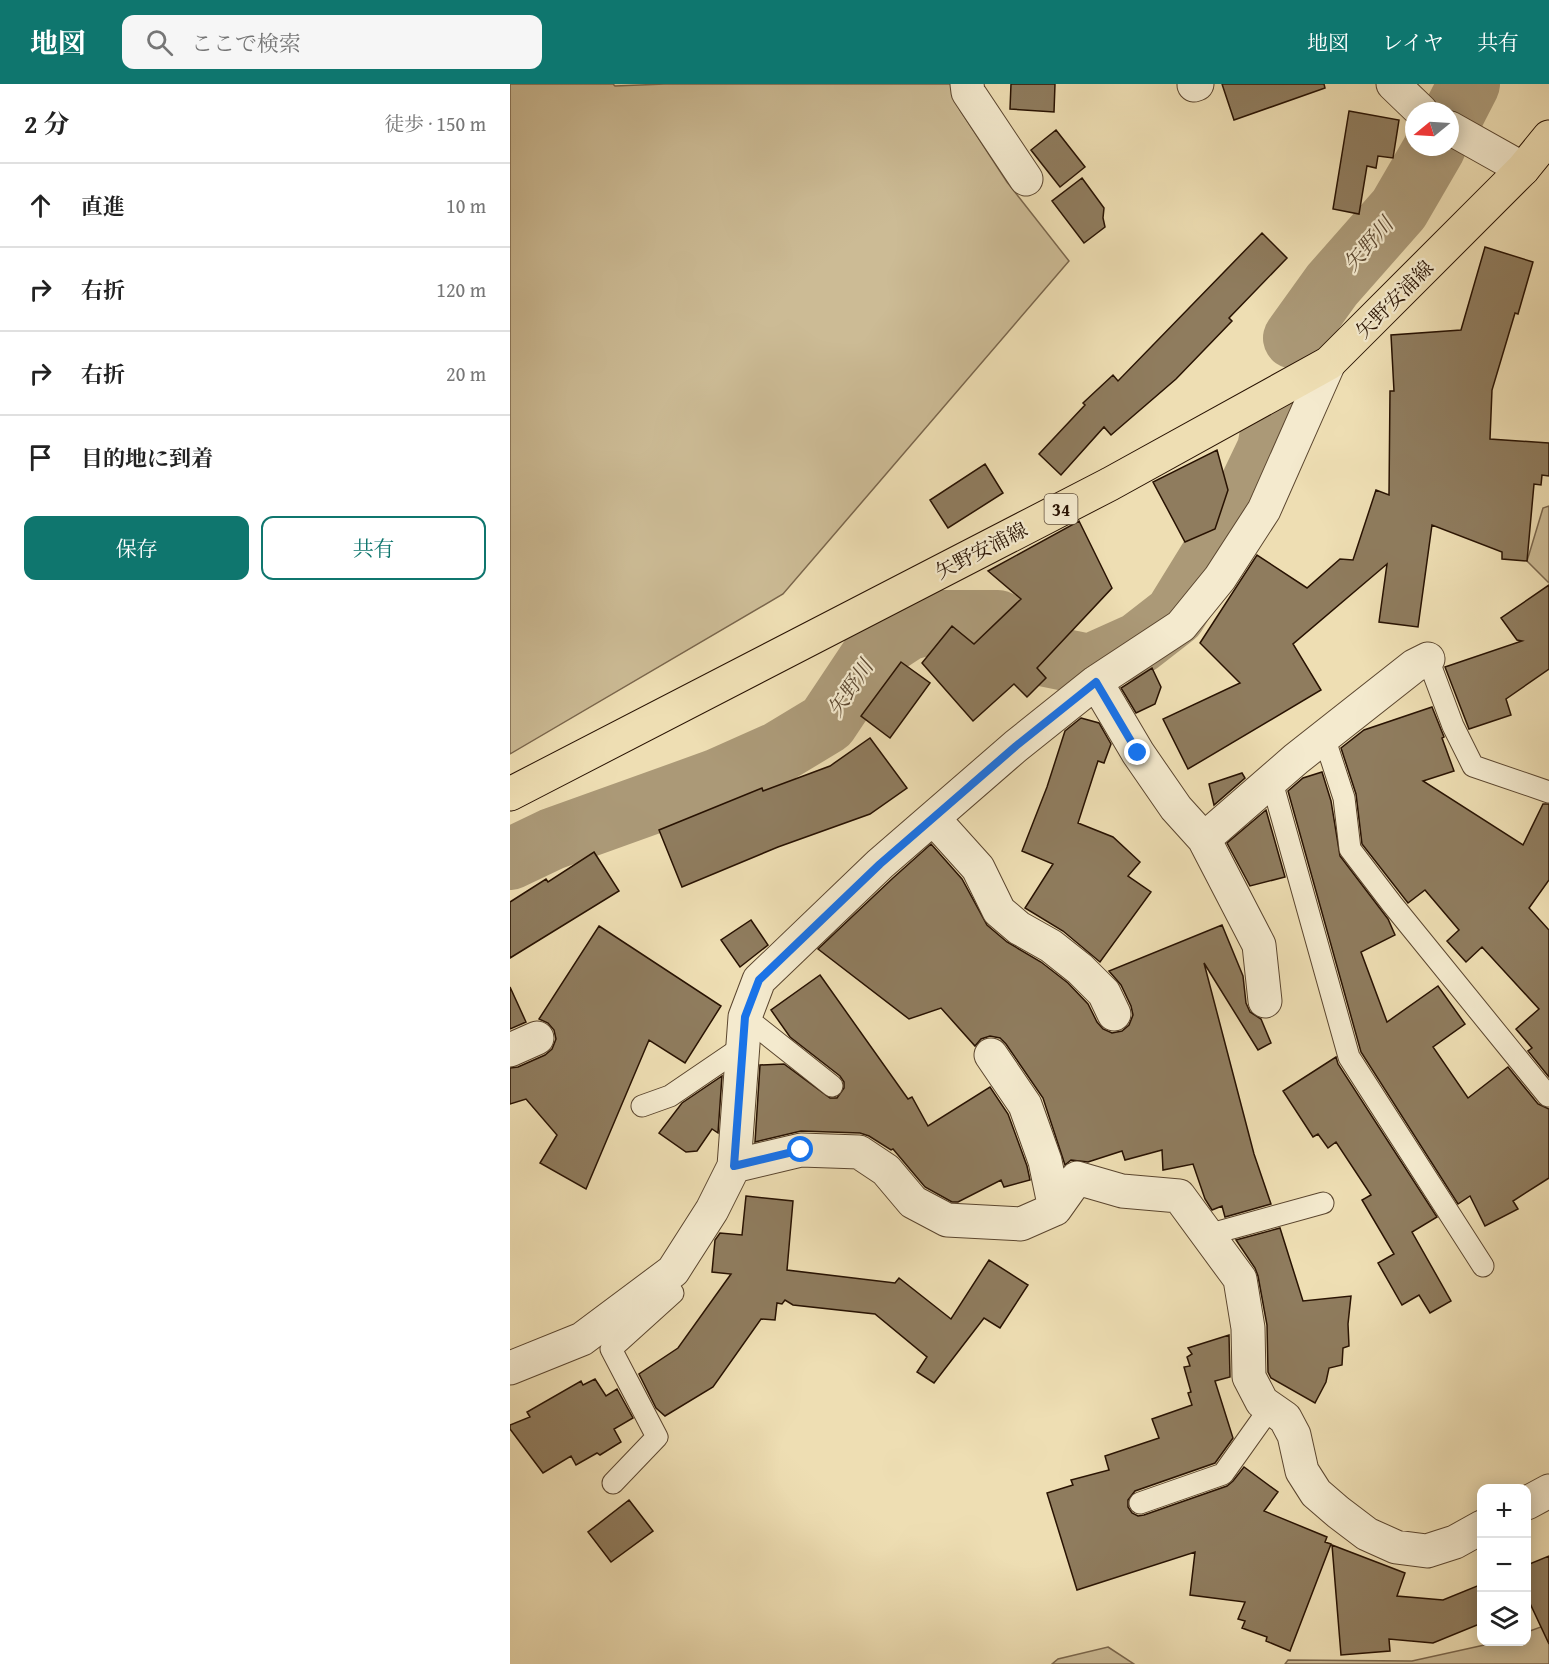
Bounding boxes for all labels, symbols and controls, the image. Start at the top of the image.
search box [122,15,542,69]
text: 地図 [30,22,86,63]
icon: search [143,26,176,59]
text: ここで検索 [191,27,301,59]
text: 地図 [1307,27,1349,58]
text: レイヤ [1382,27,1444,58]
text: 共有 [1477,27,1519,58]
north arrow [1405,102,1459,156]
text: 2 分 [24,104,69,143]
text: 徒歩 · 150 m [384,109,486,138]
icon: ahead [24,189,57,222]
text: 直進 [81,190,125,222]
text: 10 m [446,191,486,220]
water label: 矢野川 [1336,209,1402,278]
street label: 矢野安浦線 [1348,253,1440,345]
icon: right [24,273,57,306]
text: 右折 [81,274,125,306]
text: 120 m [436,275,486,304]
icon: right [24,357,57,390]
text: 右折 [81,358,125,390]
text: 20 m [446,359,486,388]
icon: arrive [24,441,57,474]
text: 目的地に到着 [81,442,213,474]
road number: 34 [1044,494,1078,524]
street label: 矢野安浦線 [930,514,1032,586]
button: 保存 [24,516,249,580]
button: 共有 [261,516,486,580]
water label: 矢野川 [820,652,882,723]
route end [1124,739,1150,765]
route start [787,1136,813,1162]
map controls [1477,1484,1531,1646]
button: + [1477,1484,1531,1538]
button: − [1477,1538,1531,1592]
button: layers [1477,1592,1531,1646]

